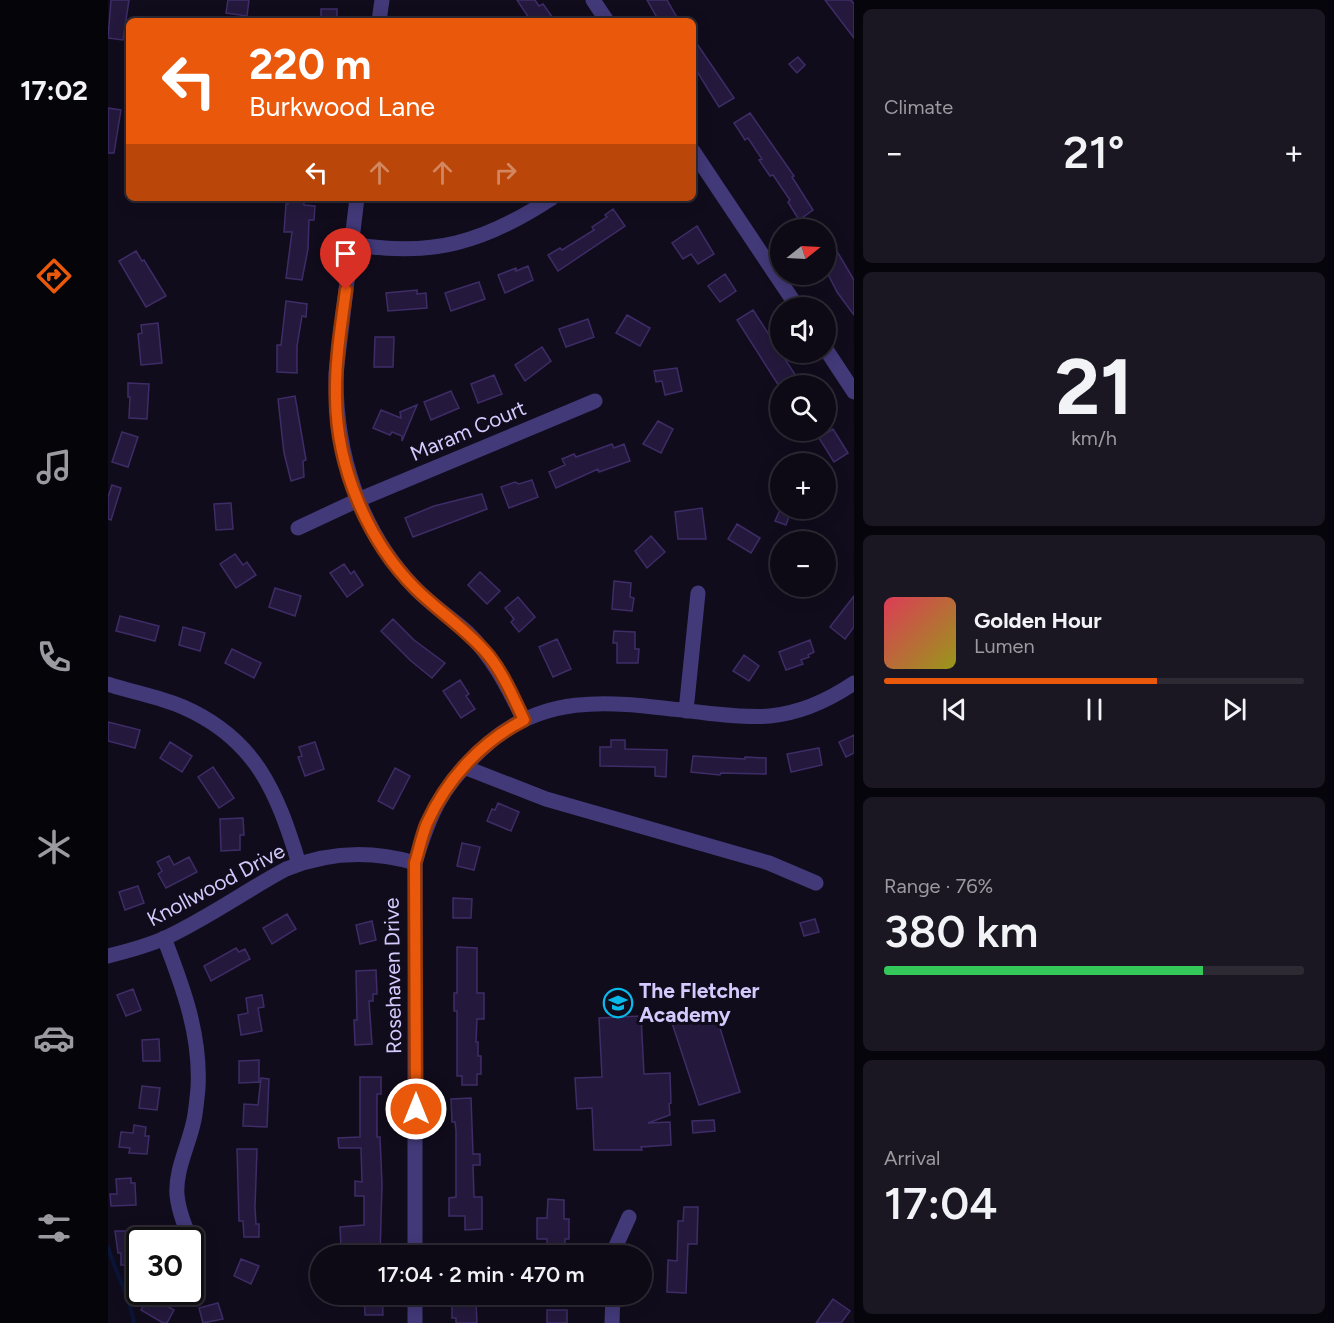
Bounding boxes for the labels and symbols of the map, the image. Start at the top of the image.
north arrow [770,219,836,285]
pin [320,228,371,290]
street label: Maram Court [406,395,530,466]
street label: Knollwood Drive [143,838,289,931]
street label: Rosehaven Drive [379,898,406,1054]
place label: The Fletcher Academy [639,978,760,1027]
school or university icon: The Fletcher Academy [602,987,634,1019]
position arrow [384,1077,448,1141]
speed limit sign: 30 [126,1227,204,1305]

